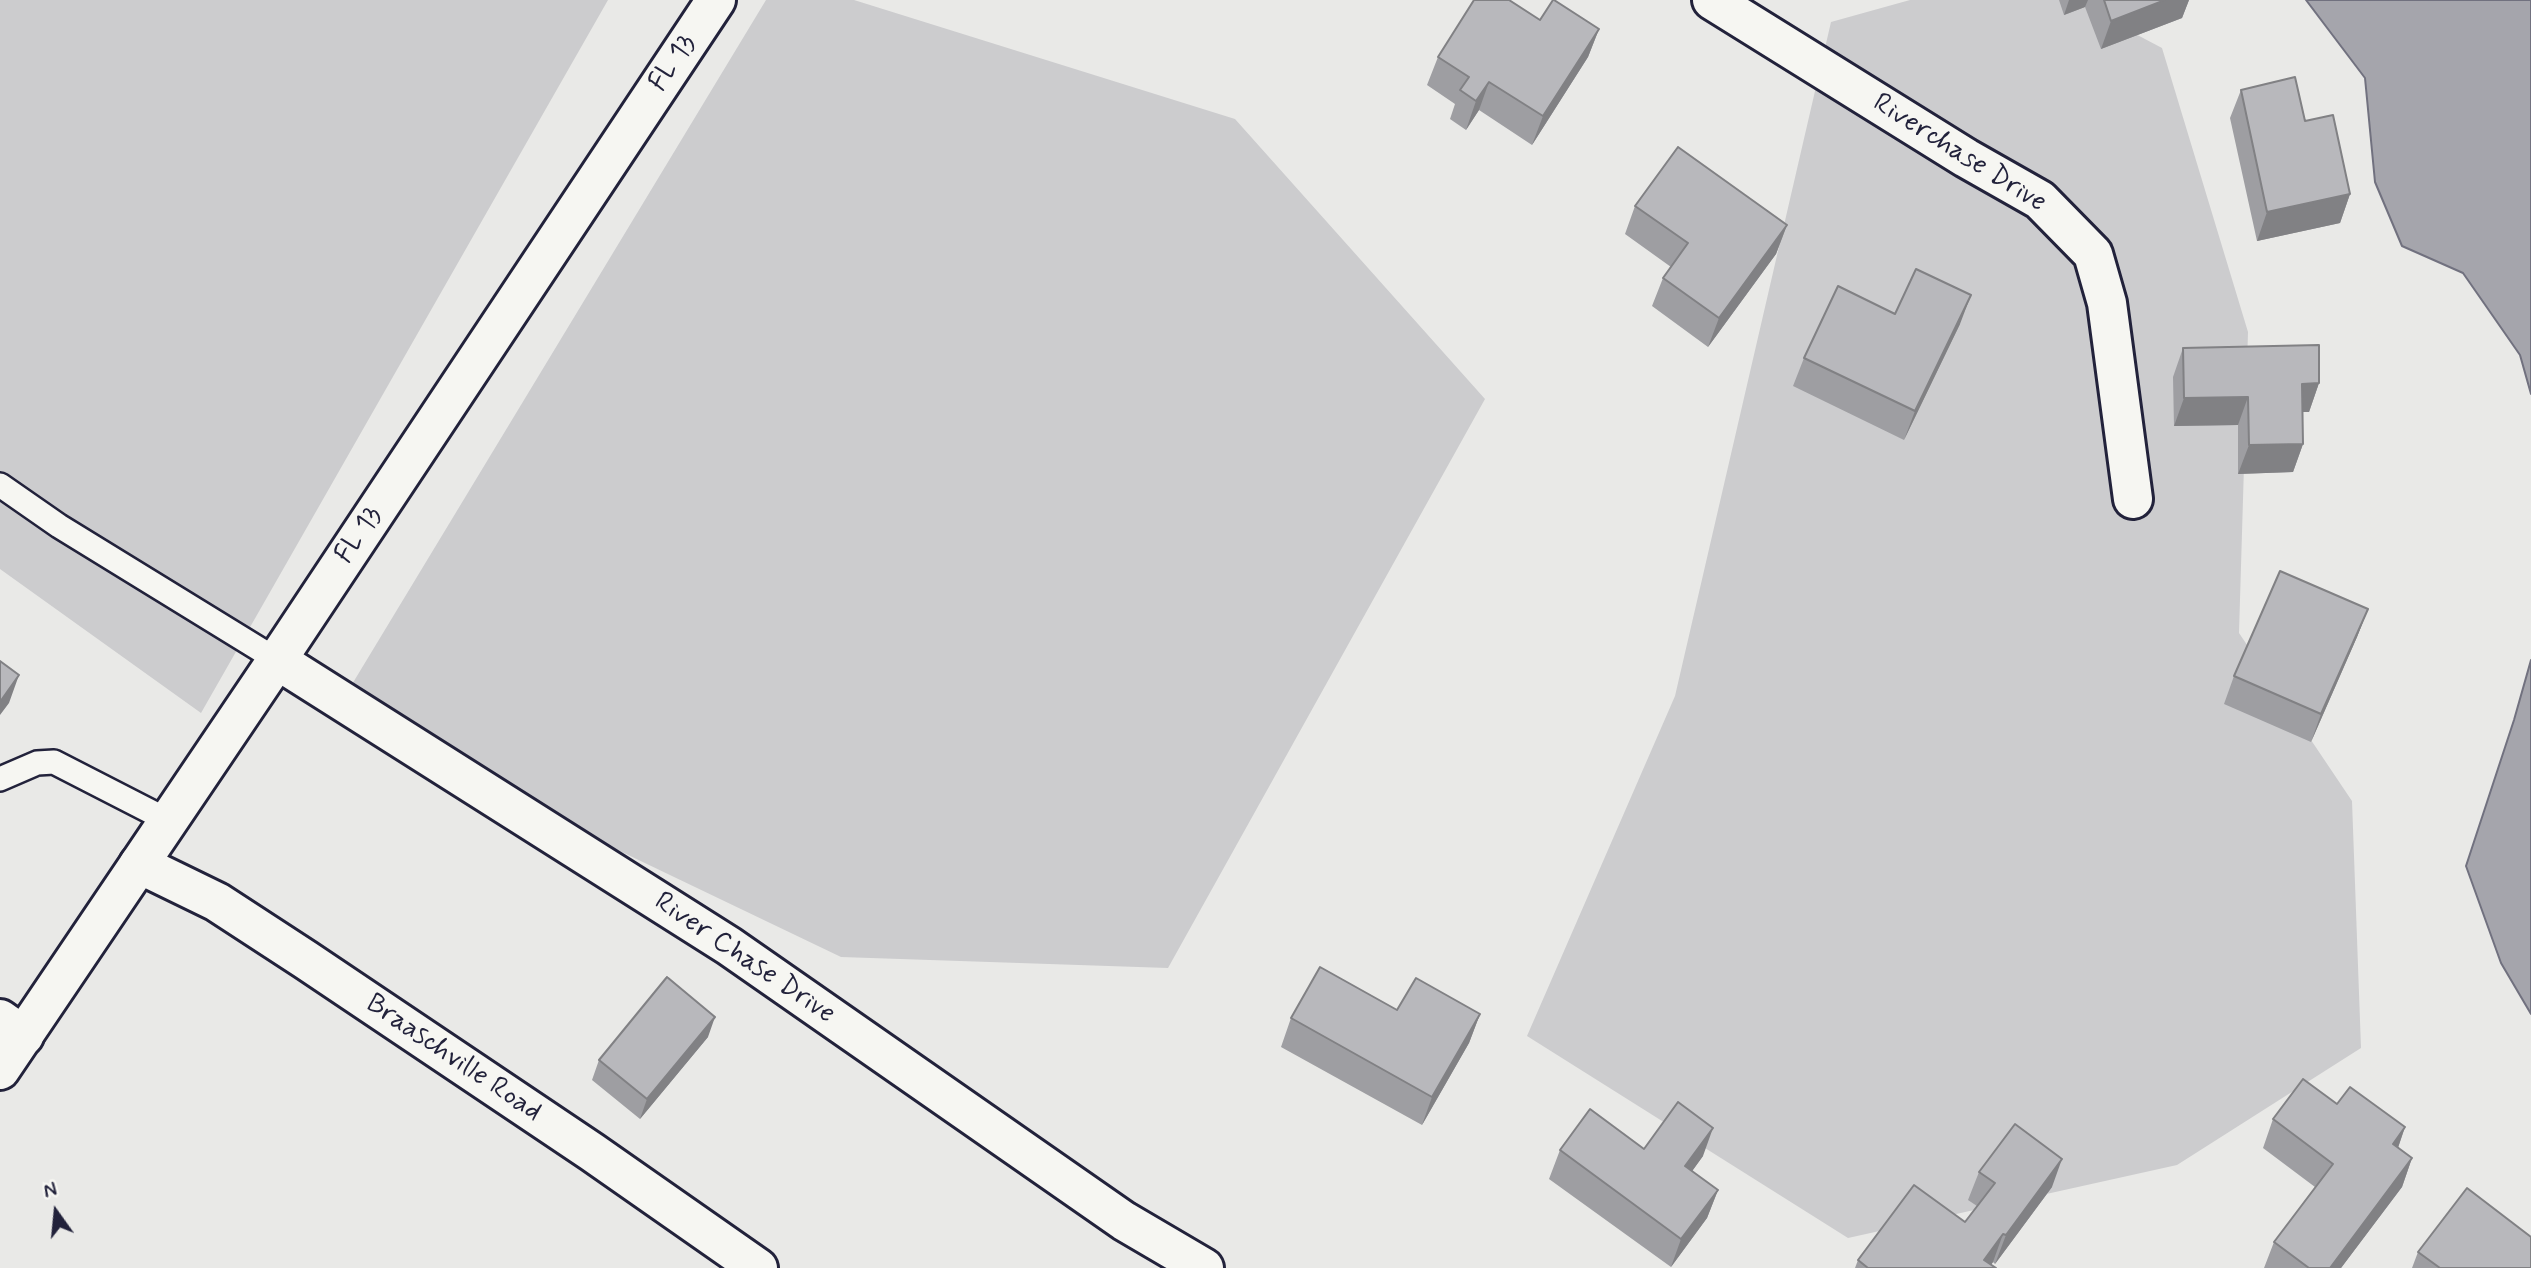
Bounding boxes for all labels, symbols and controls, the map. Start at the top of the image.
street label: FL 13 [643,29,705,99]
street label: Riverchase Drive [1866,87,2052,221]
street label: FL 13 [329,501,391,571]
street label: River Chase Drive [647,886,841,1032]
street label: Braaschville Road [359,988,547,1130]
north arrow [21,1177,91,1247]
text: N [41,1178,60,1205]

